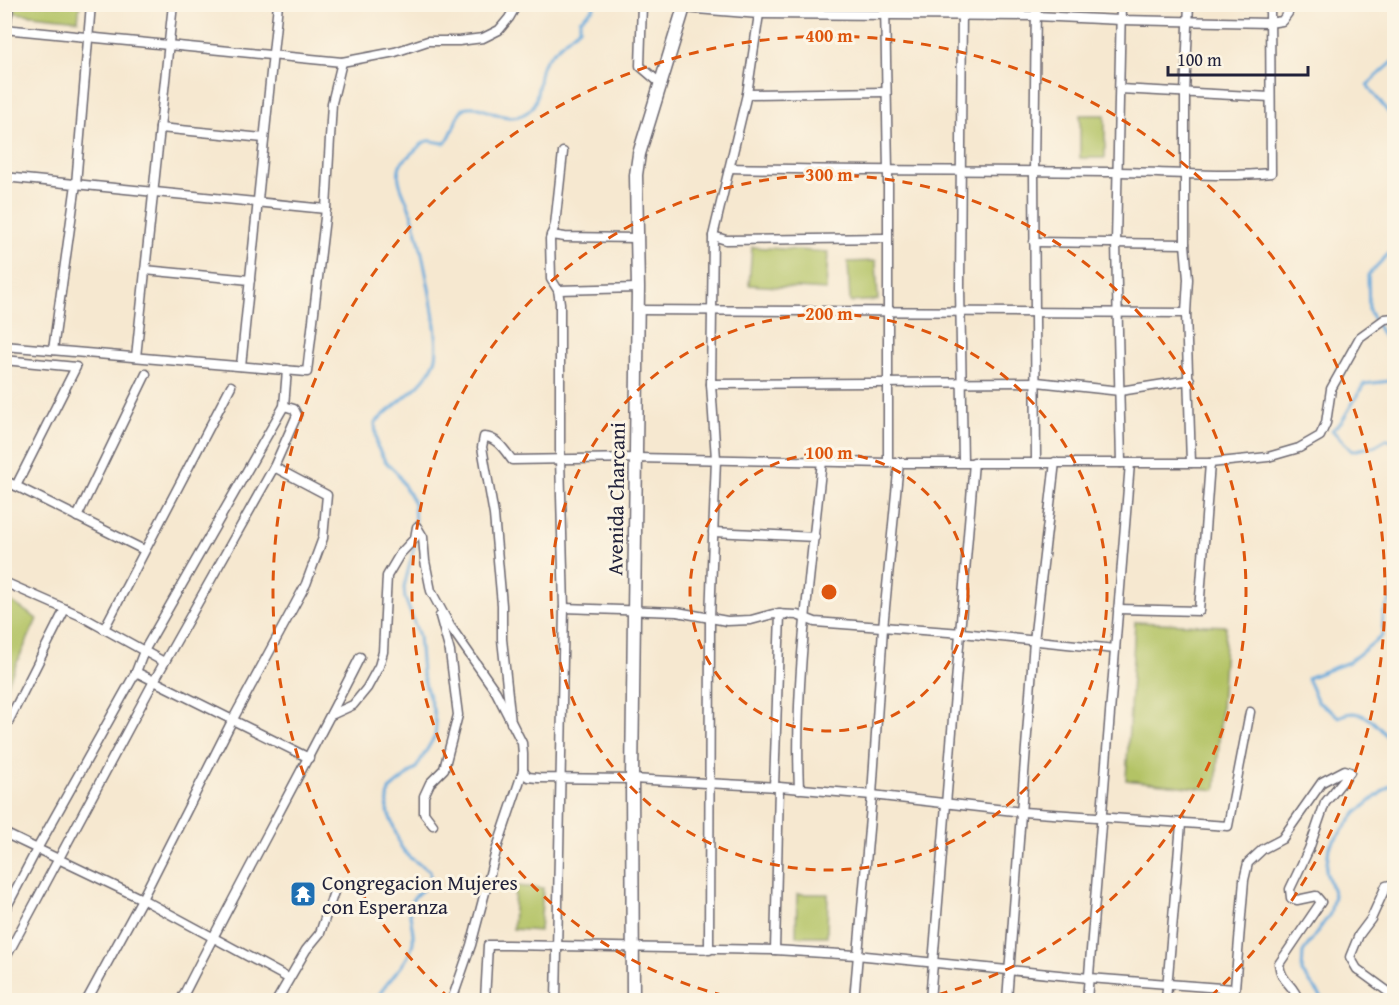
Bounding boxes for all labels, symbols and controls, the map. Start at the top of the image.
text: 400 m [805,22,853,49]
scale bar [1168,39,1308,77]
text: 100 m [1177,46,1222,73]
text: 300 m [805,161,853,188]
text: 200 m [805,300,853,327]
street label: Avenida Charcani [599,422,633,576]
text: 100 m [805,439,853,466]
centre of rings [819,582,839,602]
place label: Congregacion Mujeres con Esperanza [322,867,518,922]
temple icon: Congregacion Mujeres con Esperanza [288,879,318,909]

